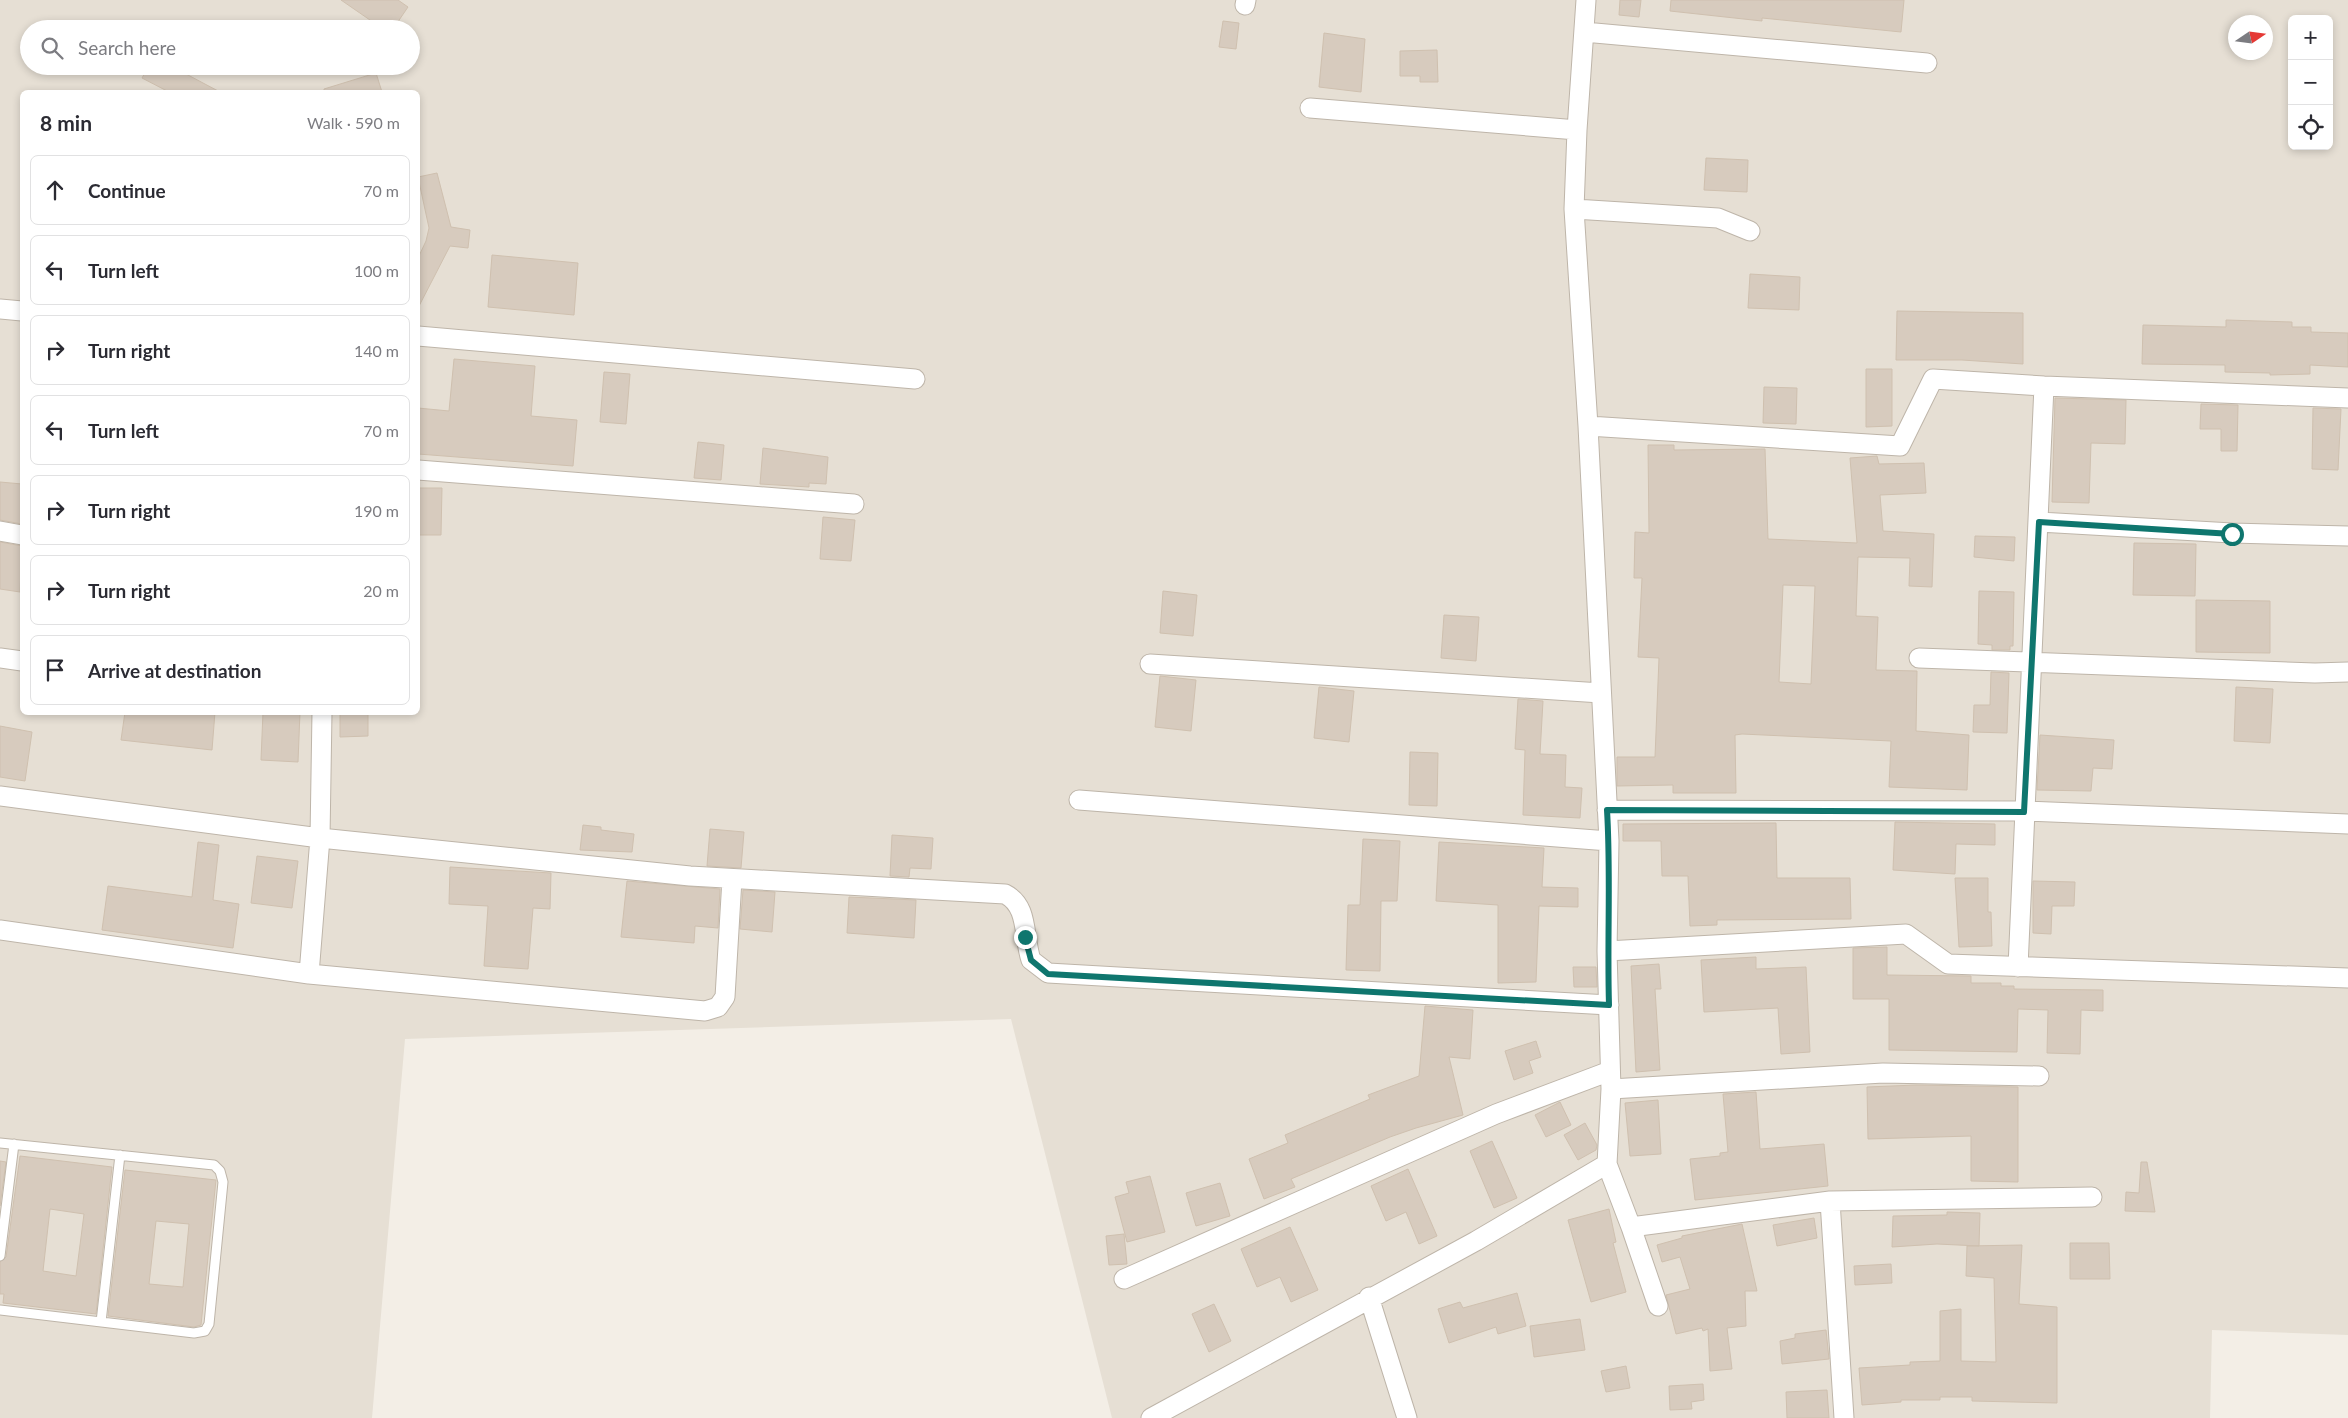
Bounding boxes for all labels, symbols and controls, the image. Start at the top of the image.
north arrow [2228,15,2273,60]
map controls [2288,15,2333,150]
button: + [2288,15,2333,60]
search box [20,20,420,75]
icon: search [38,34,66,62]
text: Search here [78,36,176,59]
button: − [2288,60,2333,105]
button: locate [2288,105,2333,150]
text: 8 min [40,110,92,135]
text: Walk · 590 m [307,113,400,132]
icon: ahead [41,176,69,204]
text: Continue [88,179,166,202]
text: 70 m [363,181,399,200]
icon: left [41,256,69,284]
text: Turn left [88,259,159,282]
text: 100 m [354,261,399,280]
icon: right [41,336,69,364]
text: Turn right [88,339,170,362]
text: 140 m [354,341,399,360]
icon: left [41,416,69,444]
text: Turn left [88,419,159,442]
text: 70 m [363,421,399,440]
icon: right [41,496,69,524]
text: Turn right [88,499,170,522]
text: 190 m [354,501,399,520]
route start [2221,523,2244,546]
icon: right [41,576,69,604]
text: Turn right [88,579,170,602]
text: 20 m [363,581,399,600]
icon: arrive [41,656,69,684]
text: Arrive at destination [88,659,261,682]
route end [1014,926,1037,949]

